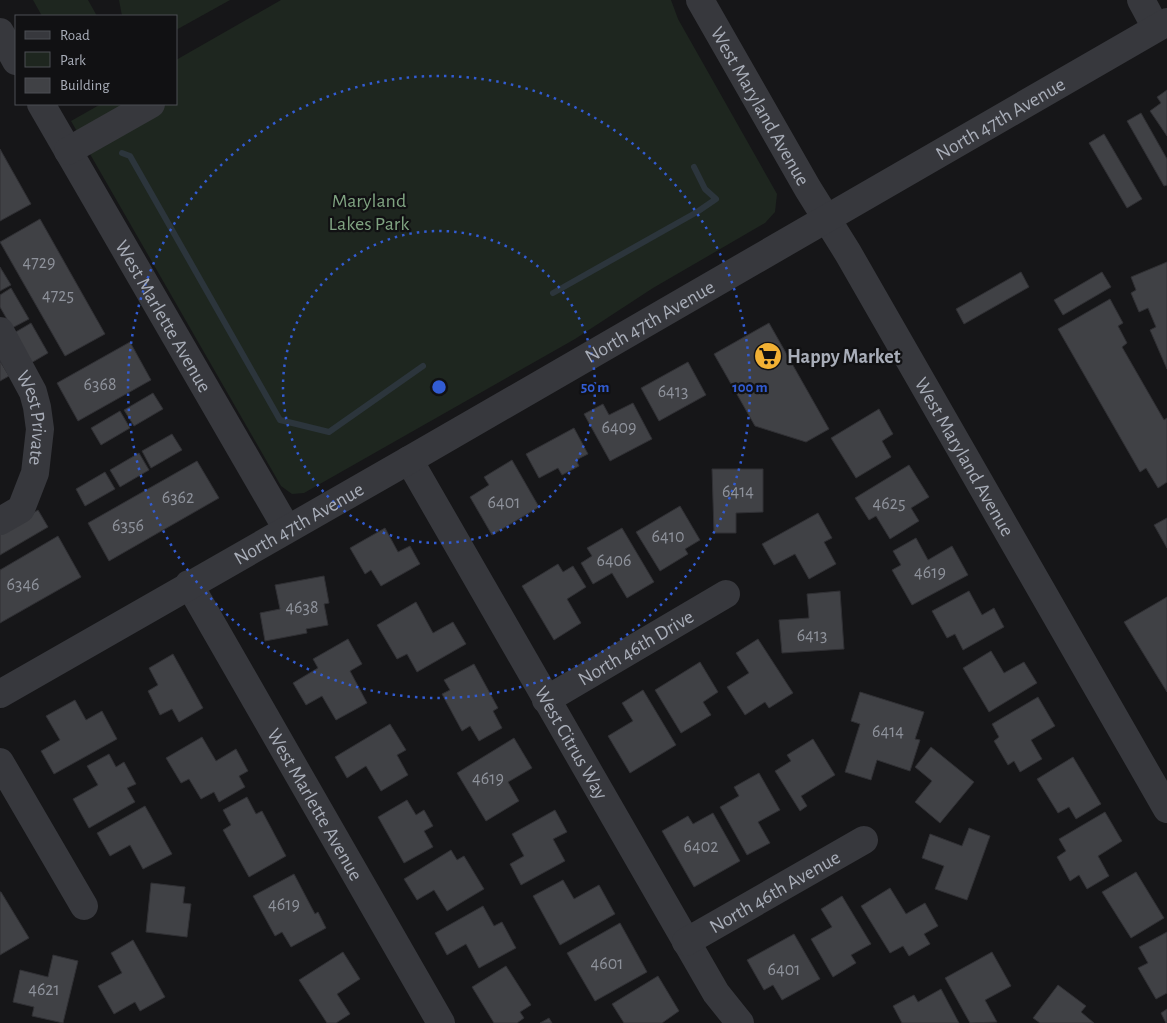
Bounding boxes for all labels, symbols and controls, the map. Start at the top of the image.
legend [15,15,178,105]
street label: West Maryland Avenue [706,23,813,189]
text: Road [60,28,90,43]
text: Park [60,53,86,68]
street label: North 47th Avenue [933,74,1069,164]
text: Building [60,78,110,93]
park label: Maryland Lakes Park [329,191,409,234]
street label: West Marlette Avenue [111,237,215,396]
house number: 4729 [23,254,55,272]
street label: North 47th Avenue [582,277,718,367]
house number: 4725 [42,287,74,305]
supermarket icon: Happy Market [753,341,783,371]
place label: Happy Market [787,347,901,367]
street label: West Private [12,367,49,466]
street label: West Maryland Avenue [911,374,1017,540]
house number: 6368 [84,376,116,394]
centre of rings [430,378,448,396]
text: 50 m [581,380,609,395]
text: 100 m [732,380,768,395]
house number: 6413 [658,383,688,401]
house number: 6409 [601,419,637,437]
street label: North 47th Avenue [231,479,367,569]
house number: 6414 [722,483,754,501]
house number: 6362 [162,489,194,507]
house number: 6401 [488,494,520,512]
house number: 4625 [873,495,905,513]
house number: 6356 [112,517,144,535]
house number: 6410 [652,528,684,546]
house number: 6406 [596,552,632,570]
house number: 4619 [914,564,946,582]
house number: 6346 [7,576,40,594]
house number: 4638 [285,599,319,617]
street label: North 46th Drive [575,606,697,690]
house number: 6413 [797,627,827,645]
street label: West Citrus Way [531,683,611,803]
house number: 6414 [872,723,904,741]
street label: West Marlette Avenue [263,725,366,884]
house number: 4619 [472,770,504,788]
house number: 6402 [684,838,718,856]
street label: North 46th Avenue [706,847,844,937]
house number: 4619 [268,896,300,914]
house number: 4601 [591,955,623,973]
house number: 6401 [768,961,800,979]
house number: 4621 [28,981,60,999]

